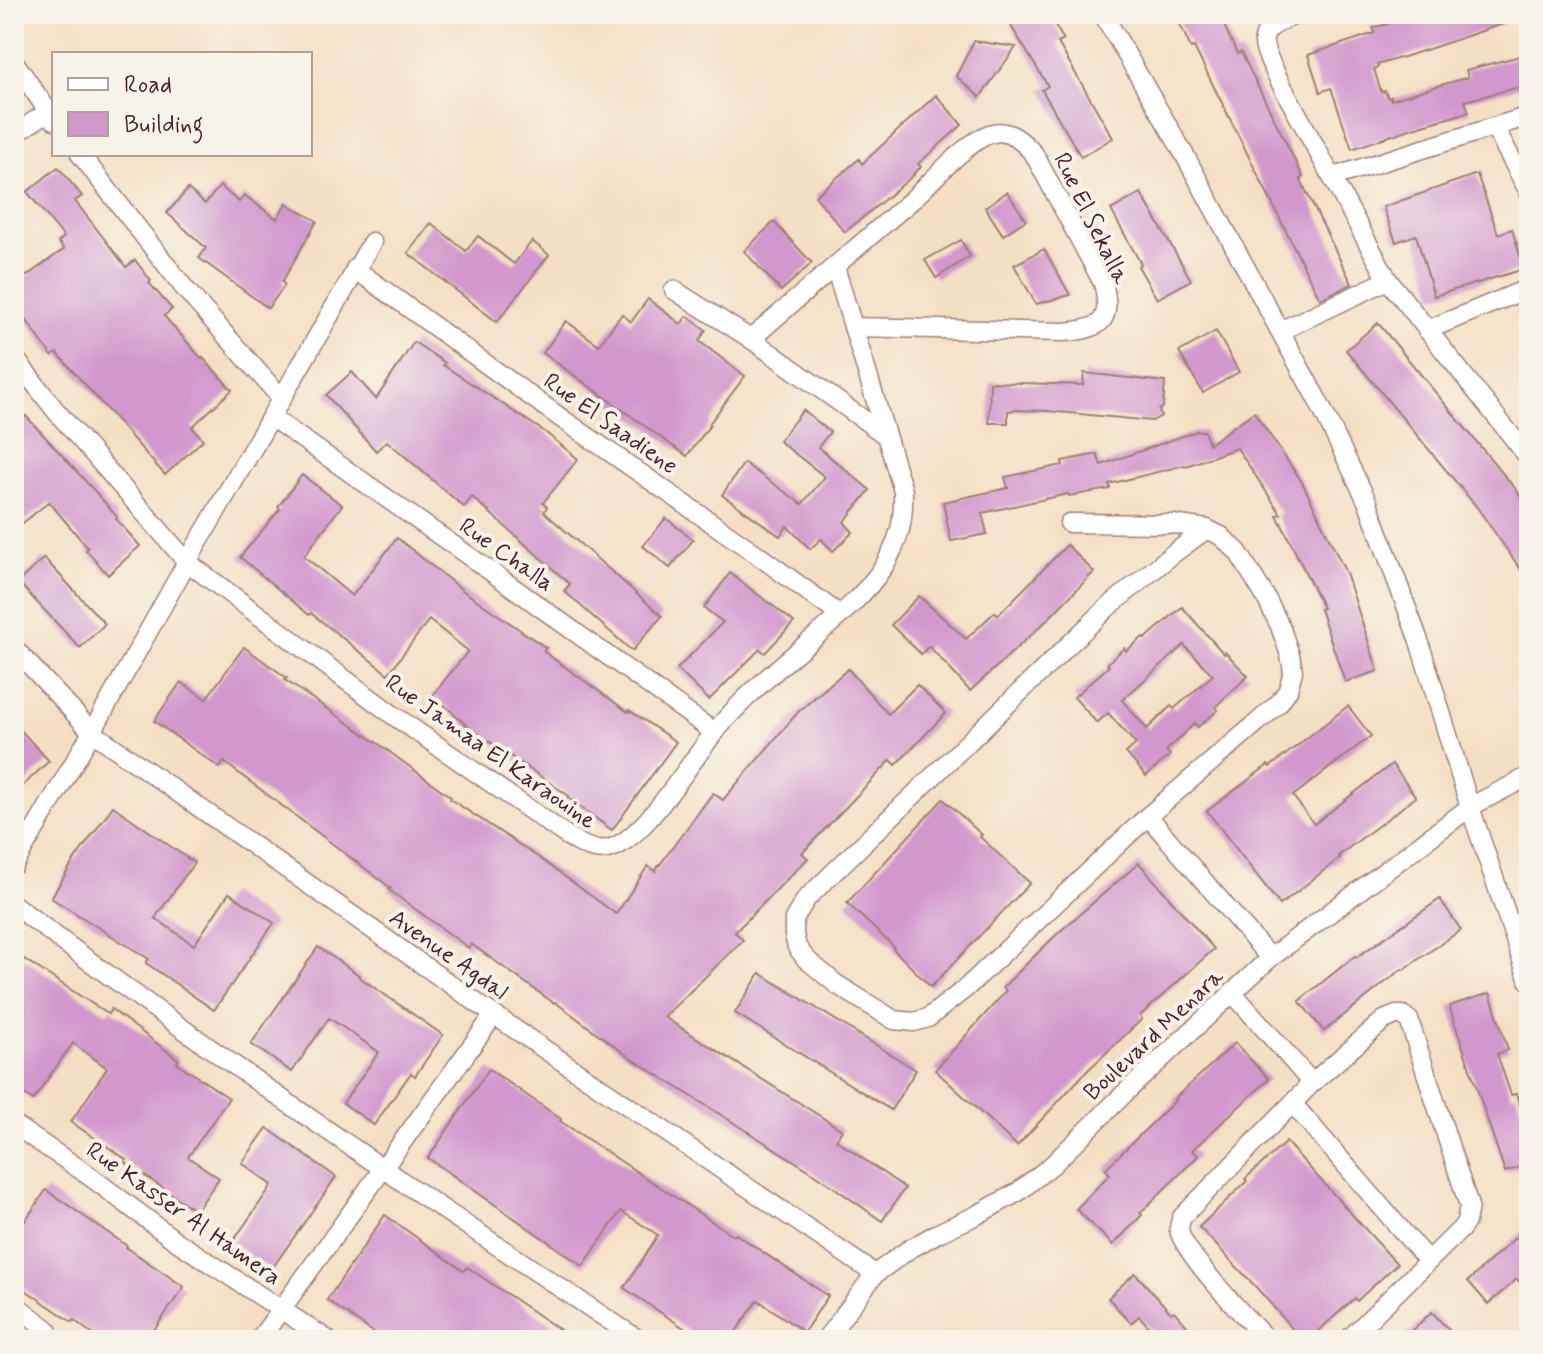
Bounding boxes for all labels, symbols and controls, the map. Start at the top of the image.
legend [52,52,312,156]
text: Road [124,70,172,101]
text: Building [124,110,204,144]
street label: Rue El Sekalla [1046,148,1136,290]
street label: Rue El Saadiene [537,366,684,482]
street label: Rue Challa [453,511,560,599]
street label: Rue Jamaa El Karaouine [379,668,602,837]
street label: Avenue Agdal [383,903,514,1008]
street label: Boulevard Menara [1077,962,1231,1108]
street label: Rue Kasser Al Hamera [80,1135,287,1293]

